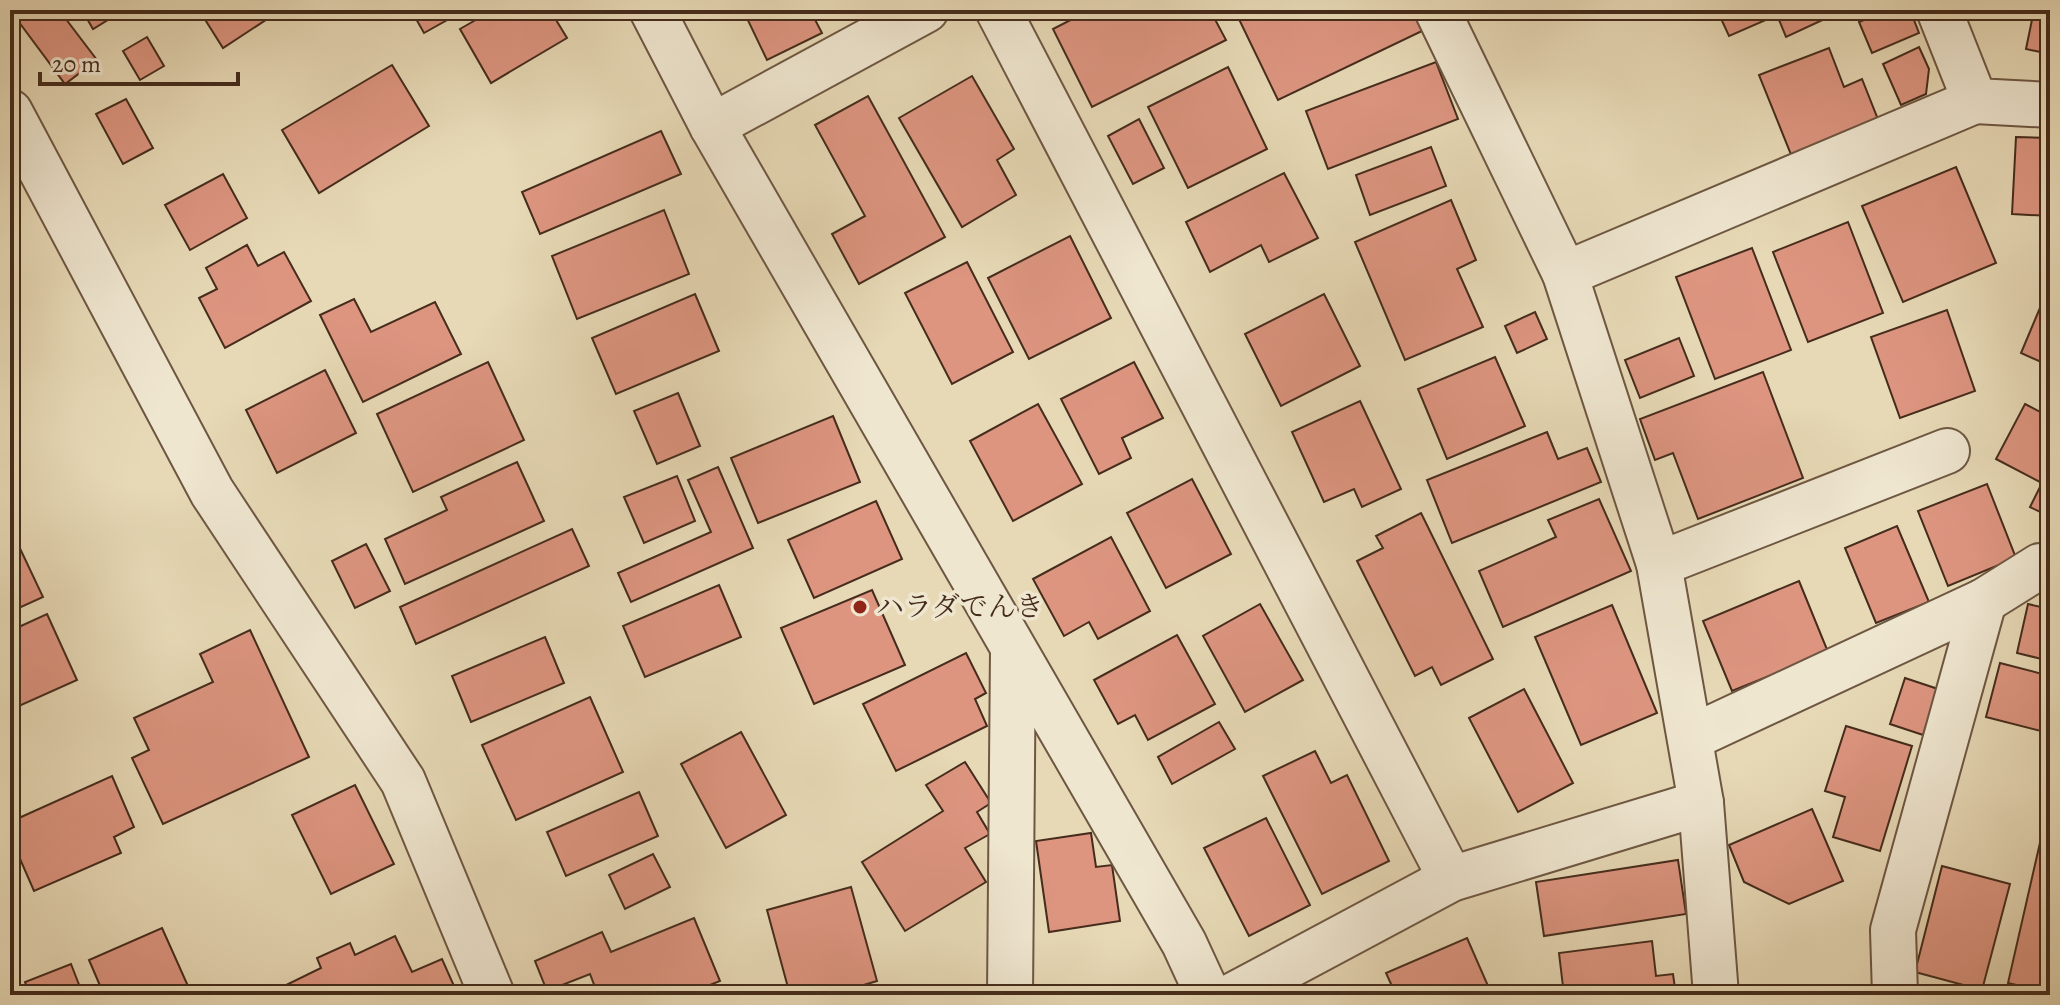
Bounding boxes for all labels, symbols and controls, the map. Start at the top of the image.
scale bar [40,36,238,86]
text: 20 m [52,48,101,80]
place label: ハラダでんき [876,588,1044,626]
marker: ハラダでんき [851,598,869,616]

